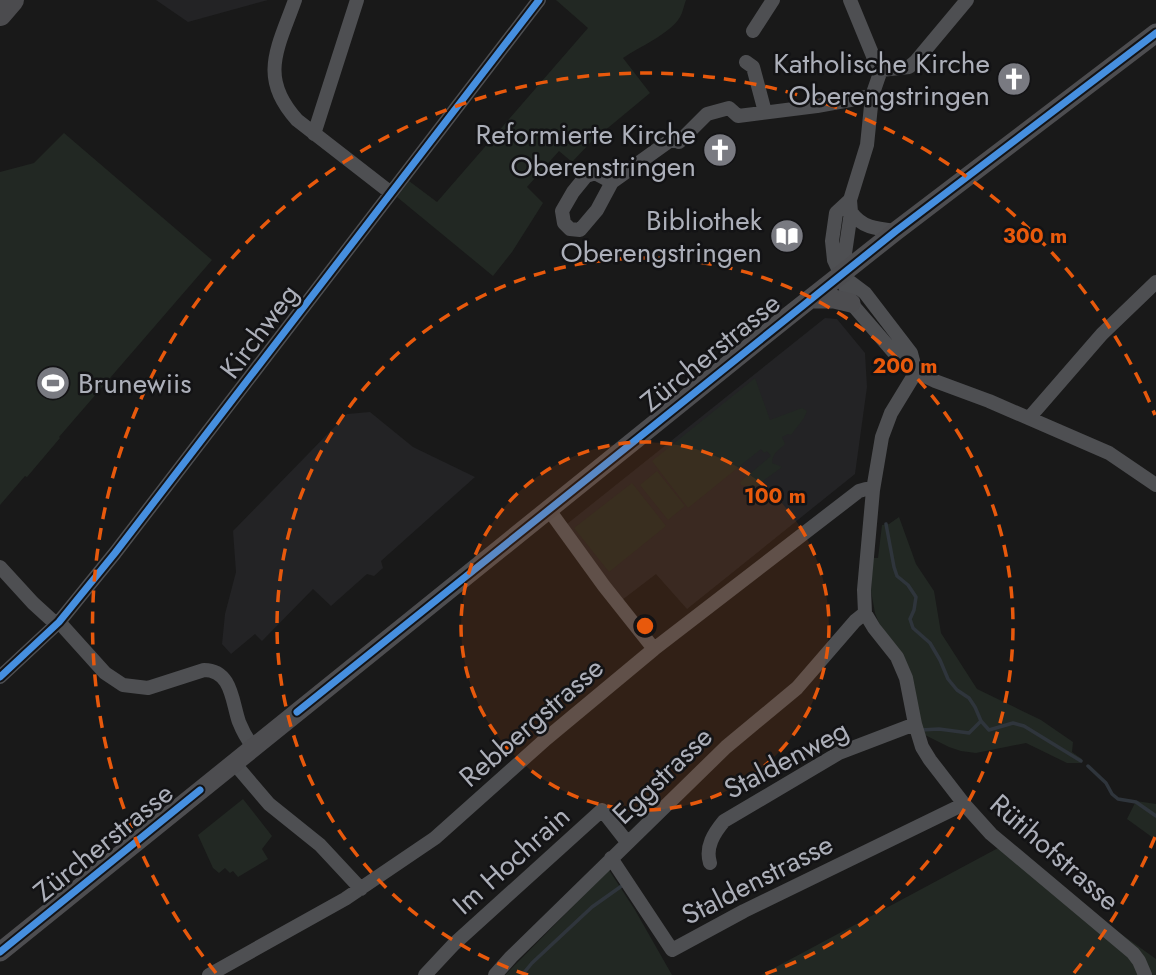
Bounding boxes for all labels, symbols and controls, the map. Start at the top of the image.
place label: Katholische Kirche Oberengstringen [773,43,990,116]
church icon: Katholische Kirche Oberengstringen [995,60,1033,98]
place label: Reformierte Kirche Oberenstringen [476,114,696,187]
church icon: Reformierte Kirche Oberenstringen [701,131,739,169]
place label: Bibliothek Oberengstringen [561,200,763,273]
library icon: Bibliothek Oberengstringen [768,217,806,255]
text: 300 m [1003,221,1067,251]
street label: Kirchweg [210,275,309,387]
street label: Zürcherstrasse [632,283,789,422]
text: 200 m [872,351,938,381]
place label: Brunewiis [78,363,192,404]
sports icon: Brunewiis [34,364,72,402]
text: 100 m [744,481,806,511]
centre of rings [633,614,657,638]
street label: Rebbergstrasse [450,648,613,797]
street label: Staldenweg [717,709,856,809]
street label: Eggstrasse [603,717,722,834]
street label: Zürcherstrasse [25,773,182,912]
street label: Rütihofstrasse [981,784,1129,920]
street label: Im Hochrain [444,796,579,924]
street label: Staldenstrasse [674,824,840,935]

